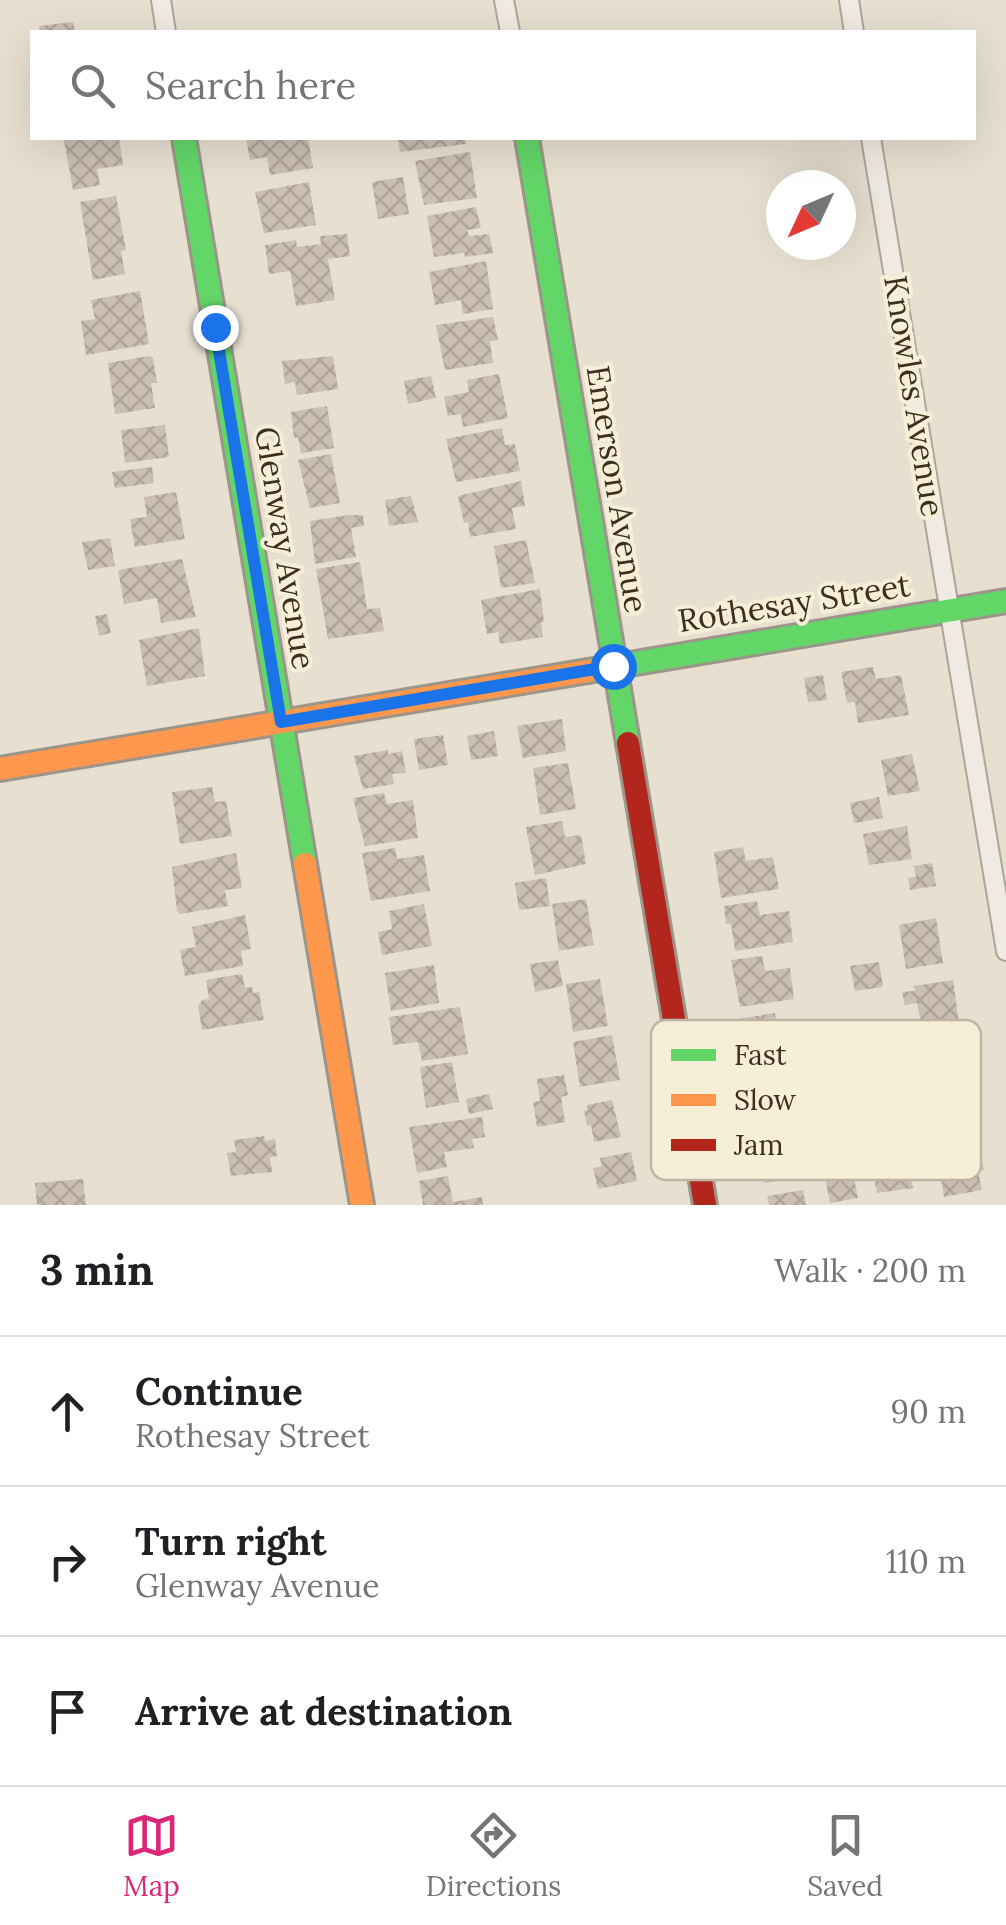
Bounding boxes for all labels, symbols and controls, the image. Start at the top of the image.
search box [30,30,976,140]
icon: search [65,58,120,113]
text: Search here [145,61,356,109]
north arrow [766,170,856,260]
street label: Knowles Avenue [875,273,954,519]
route end [193,305,239,351]
street label: Emerson Avenue [578,362,657,615]
street label: Glenway Avenue [246,424,325,672]
street label: Rothesay Street [675,564,914,641]
route start [591,644,637,690]
legend [651,1020,981,1180]
text: Fast [734,1037,787,1073]
text: Slow [734,1082,797,1118]
text: Jam [733,1127,784,1163]
text: 3 min [40,1243,154,1297]
text: Walk · 200 m [774,1250,966,1291]
text: Continue [135,1367,303,1415]
icon: ahead [40,1384,95,1439]
text: 90 m [891,1391,966,1432]
text: Rothesay Street [135,1415,370,1456]
text: Turn right [135,1517,326,1565]
icon: right [40,1534,95,1589]
text: 110 m [886,1541,966,1582]
text: Glenway Avenue [135,1565,380,1606]
icon: arrive [40,1684,95,1739]
text: Arrive at destination [135,1687,512,1735]
tab: Map [123,1808,180,1904]
tab: Directions [426,1808,561,1904]
tab: Saved [807,1808,883,1904]

